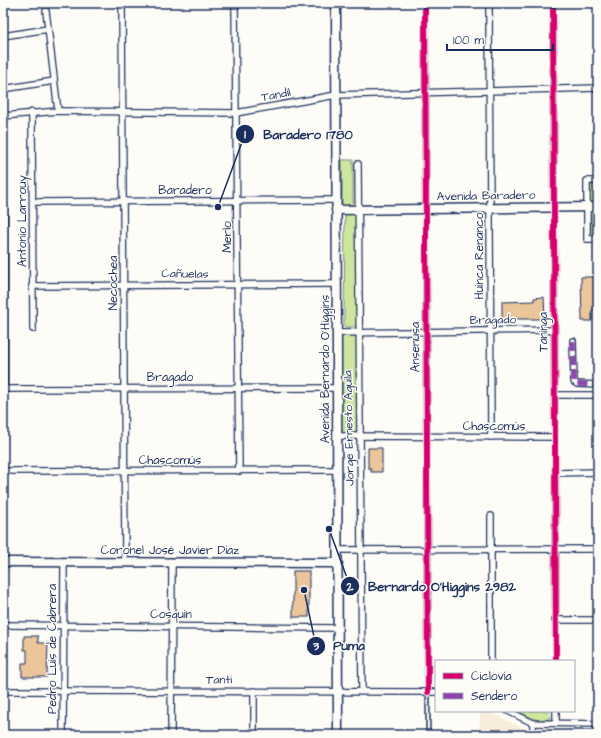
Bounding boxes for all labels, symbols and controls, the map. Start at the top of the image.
scale bar [447,26,553,52]
text: 100 m [453,32,484,49]
street label: Tandil [260,84,292,106]
callout: Baradero 1780 [235,122,361,147]
text: 1 [244,126,246,143]
text: Baradero 1780 [263,126,353,144]
street label: Antonio Larrouy [14,175,32,267]
street label: Baradero [158,182,212,199]
street label: Avenida Baradero [437,187,536,205]
street label: Huinca Renanco [471,212,488,300]
street label: Merlo [219,221,236,253]
street label: Necochea [105,256,122,310]
street label: Cañuelas [161,265,209,283]
street label: Avenida Bernardo O'Higgins [317,295,335,443]
street label: Bragado [470,311,517,330]
street label: Taninga [535,312,553,352]
street label: Ansenusa [407,322,424,372]
street label: Bragado [147,369,193,387]
street label: Jorge Ernesto Aguila [339,370,360,486]
street label: Chascomús [463,418,525,435]
street label: Chascomús [139,452,201,469]
street label: Coronel José Javier Díaz [101,542,239,559]
callout: Bernardo O'Higgins 2982 [340,574,524,599]
text: Bernardo O'Higgins 2982 [368,578,517,598]
text: 2 [346,579,354,596]
street label: Pedro Luis de Cabrera [44,584,61,714]
street label: Cosquín [150,606,192,623]
callout: Puma [306,633,373,658]
text: Puma [333,637,365,655]
text: 3 [312,638,320,655]
legend [435,660,575,712]
text: Ciclovía [471,668,512,685]
street label: Tanti [206,671,232,689]
text: Sendero [471,688,517,705]

